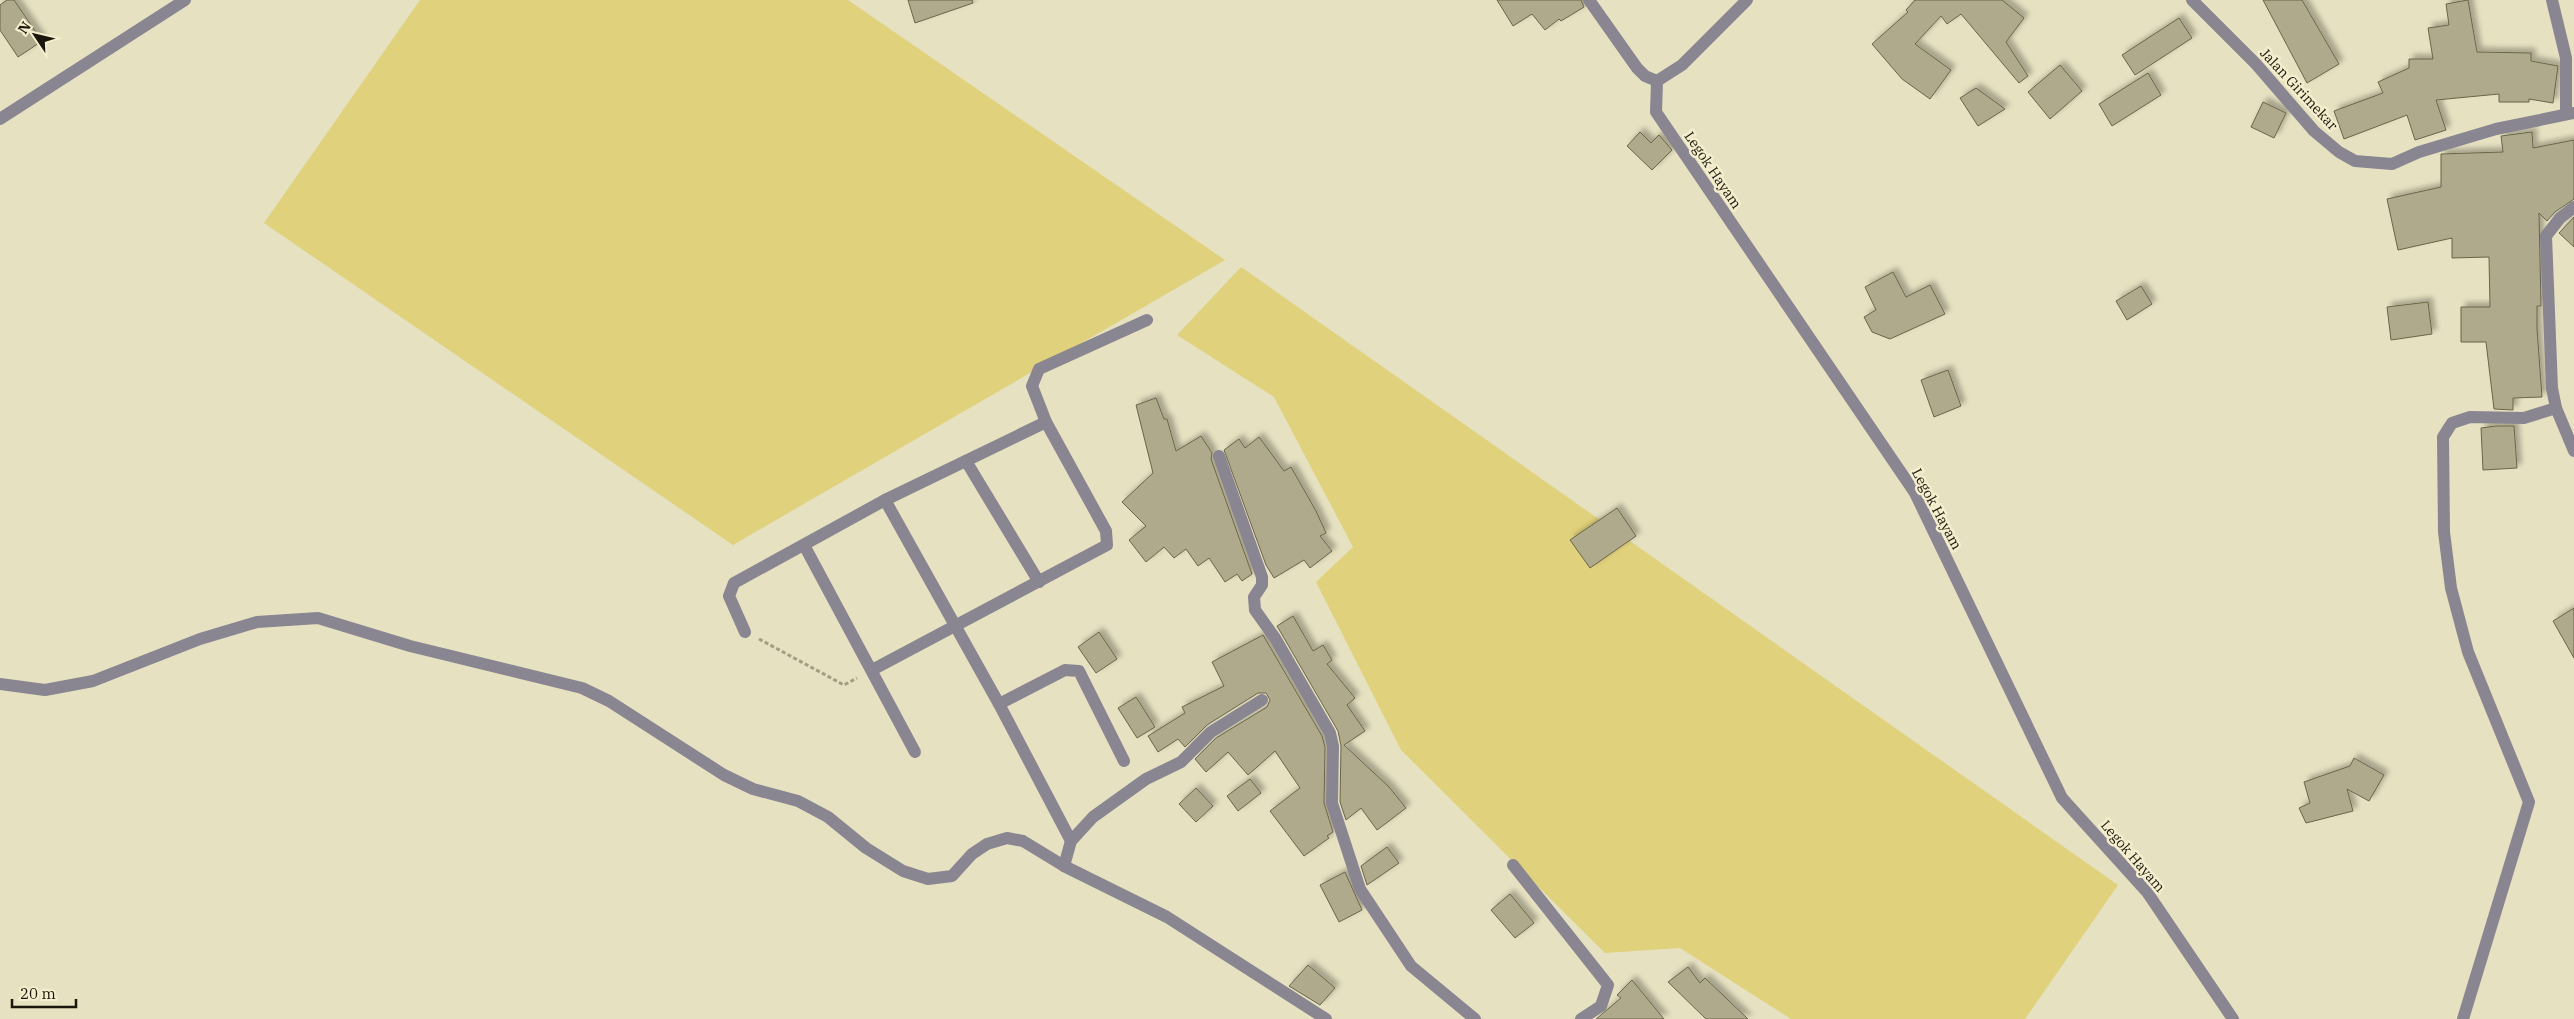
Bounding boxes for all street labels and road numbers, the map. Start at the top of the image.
street label: Jalan Girimekar [2256,44,2342,134]
street label: Legok Hayam [1681,128,1745,212]
street label: Legok Hayam [1908,465,1966,553]
street label: Legok Hayam [2097,816,2169,896]

